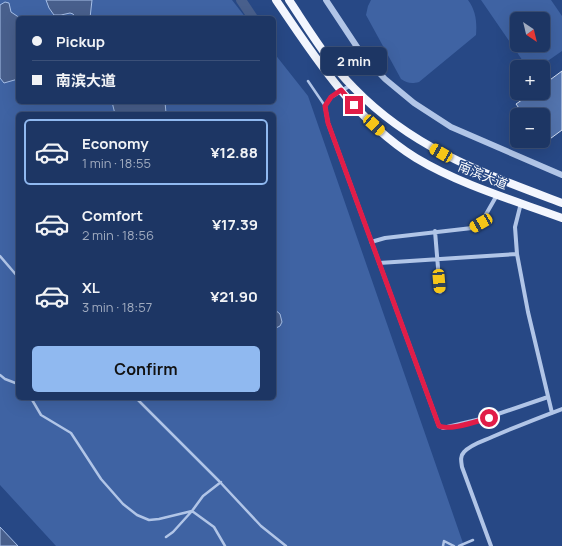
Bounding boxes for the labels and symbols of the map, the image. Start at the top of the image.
north arrow [510,12,550,52]
callout: 2 min [321,47,387,75]
route end [345,96,363,114]
car [361,113,387,137]
car [428,142,454,164]
street label: 南滨大道 [456,157,510,193]
car [468,212,494,234]
car [432,269,446,293]
route start [480,409,498,427]

